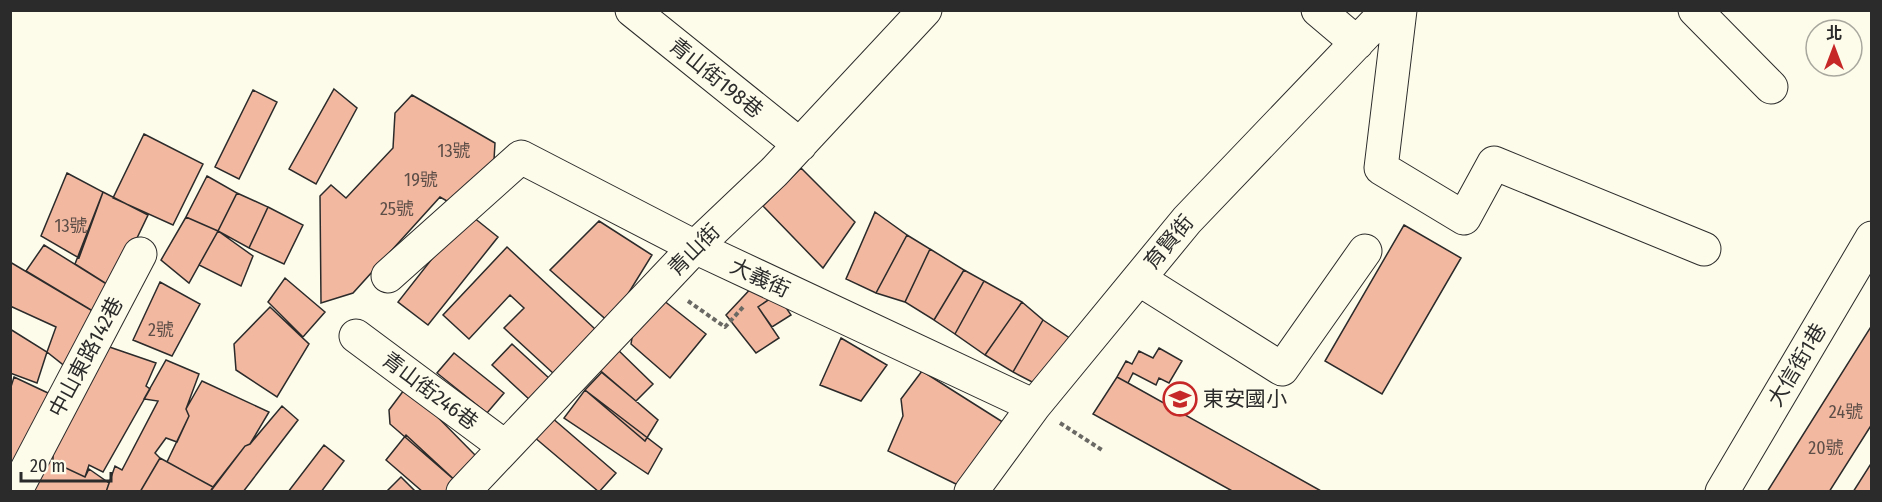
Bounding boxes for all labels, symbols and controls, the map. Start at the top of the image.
north arrow [1804,18,1864,78]
text: 北 [1826,24,1842,43]
street label: 青山街198巷 [664,32,768,124]
house number: 13號 [437,140,471,162]
house number: 19號 [404,169,438,191]
house number: 25號 [380,198,414,220]
street label: 育賢街 [1139,210,1199,274]
house number: 13號 [54,215,88,237]
street label: 青山街 [663,219,725,281]
street label: 大義街 [726,253,794,303]
street label: 中山東路142巷 [43,292,129,422]
house number: 2號 [148,319,174,341]
street label: 大信街1巷 [1762,319,1832,411]
street label: 青山街246巷 [377,346,483,436]
school or university icon: 東安國小 [1162,381,1198,417]
place label: 東安國小 [1203,386,1287,412]
house number: 24號 [1829,401,1863,423]
house number: 20號 [1808,437,1844,459]
scale bar [21,445,111,483]
text: 20 m [30,455,65,477]

